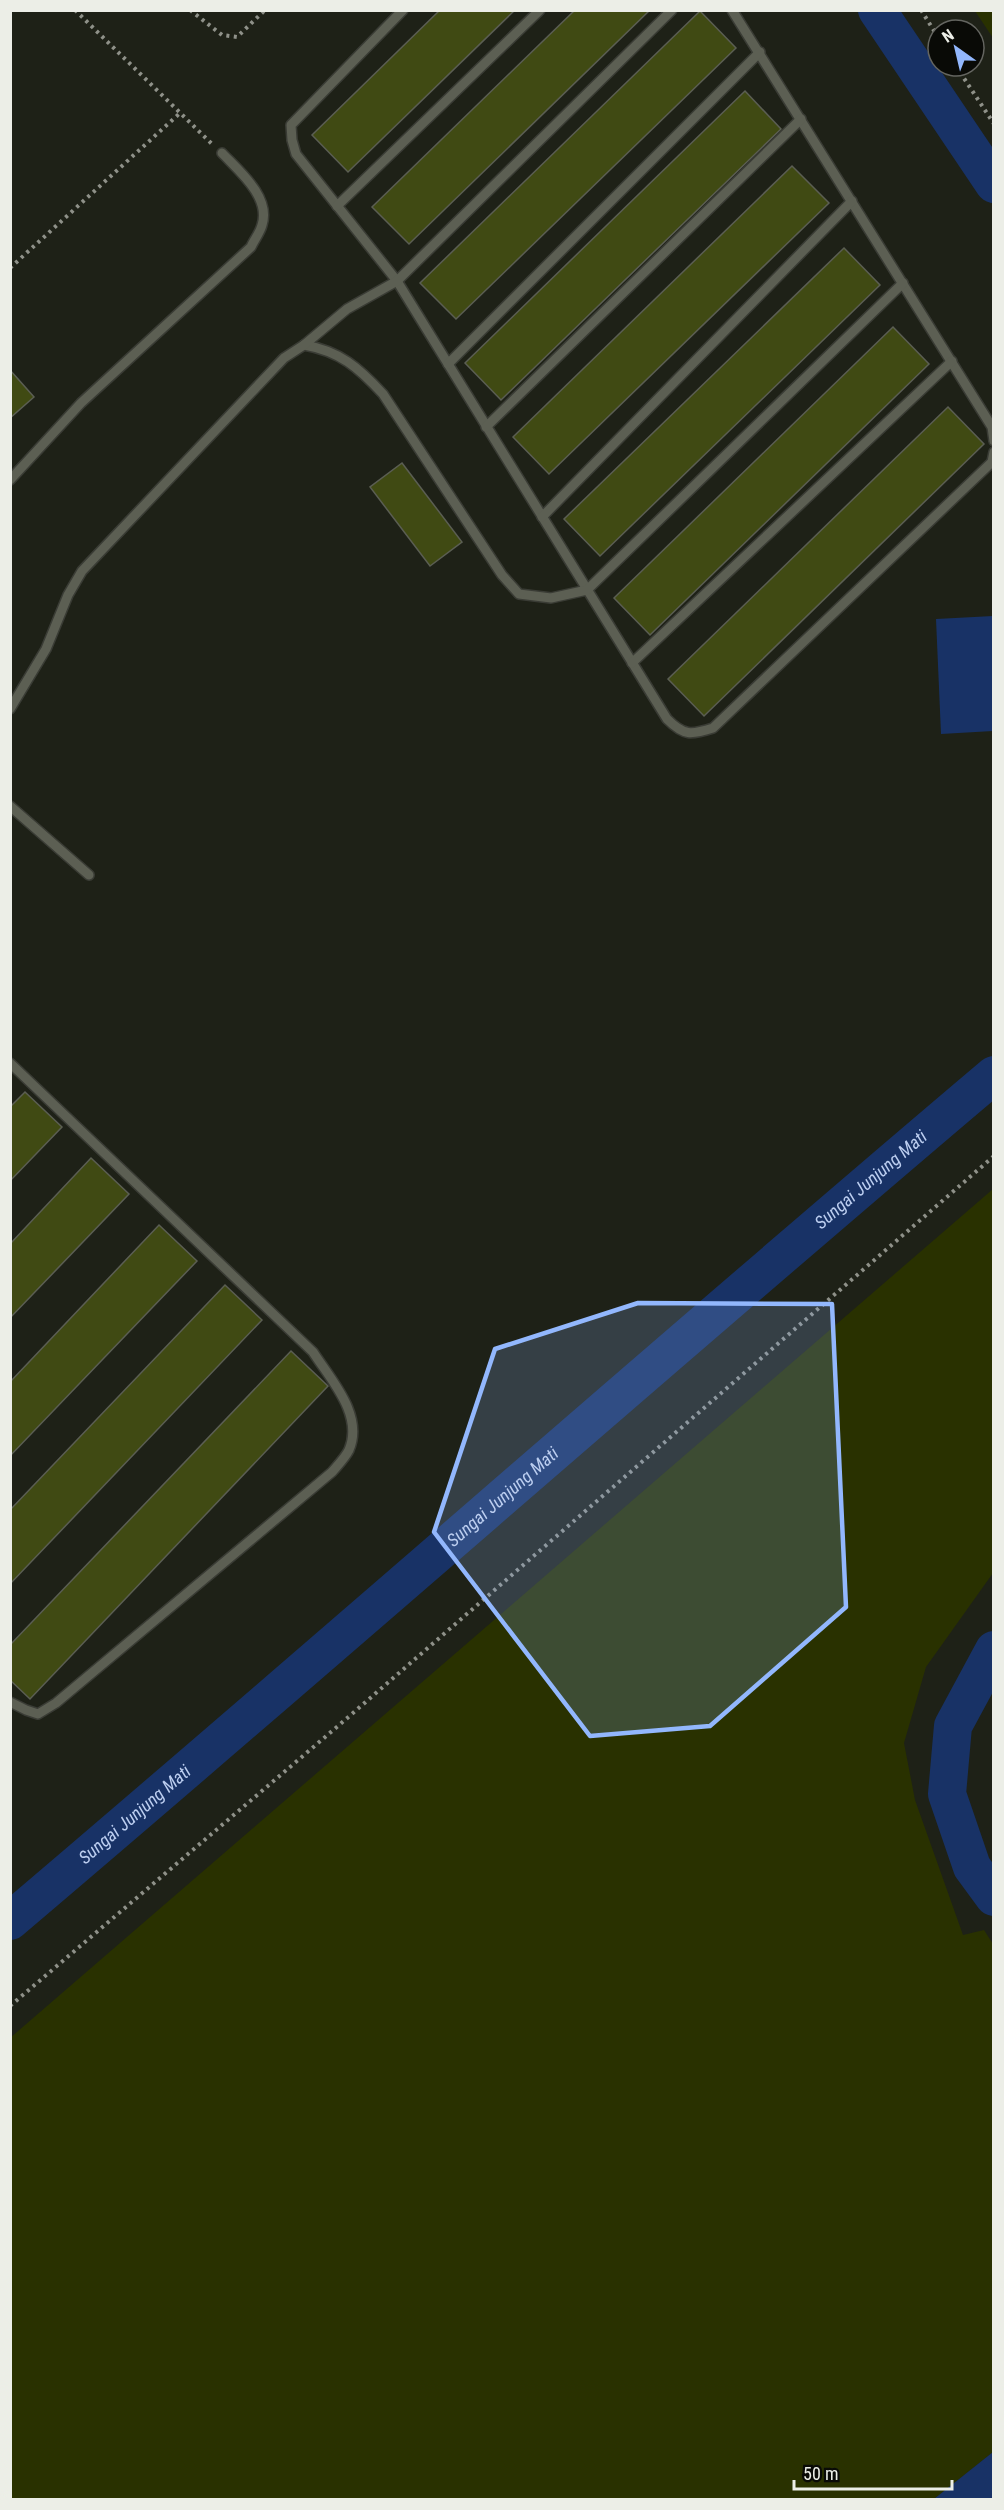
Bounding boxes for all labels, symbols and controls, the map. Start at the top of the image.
north arrow [926,18,986,78]
text: N [939,25,957,47]
water label: Sungai Junjung Mati [810,1125,932,1233]
water label: Sungai Junjung Mati [442,1442,563,1551]
water label: Sungai Junjung Mati [74,1760,195,1868]
scale bar [794,2453,952,2491]
text: 50 m [803,2463,838,2484]

